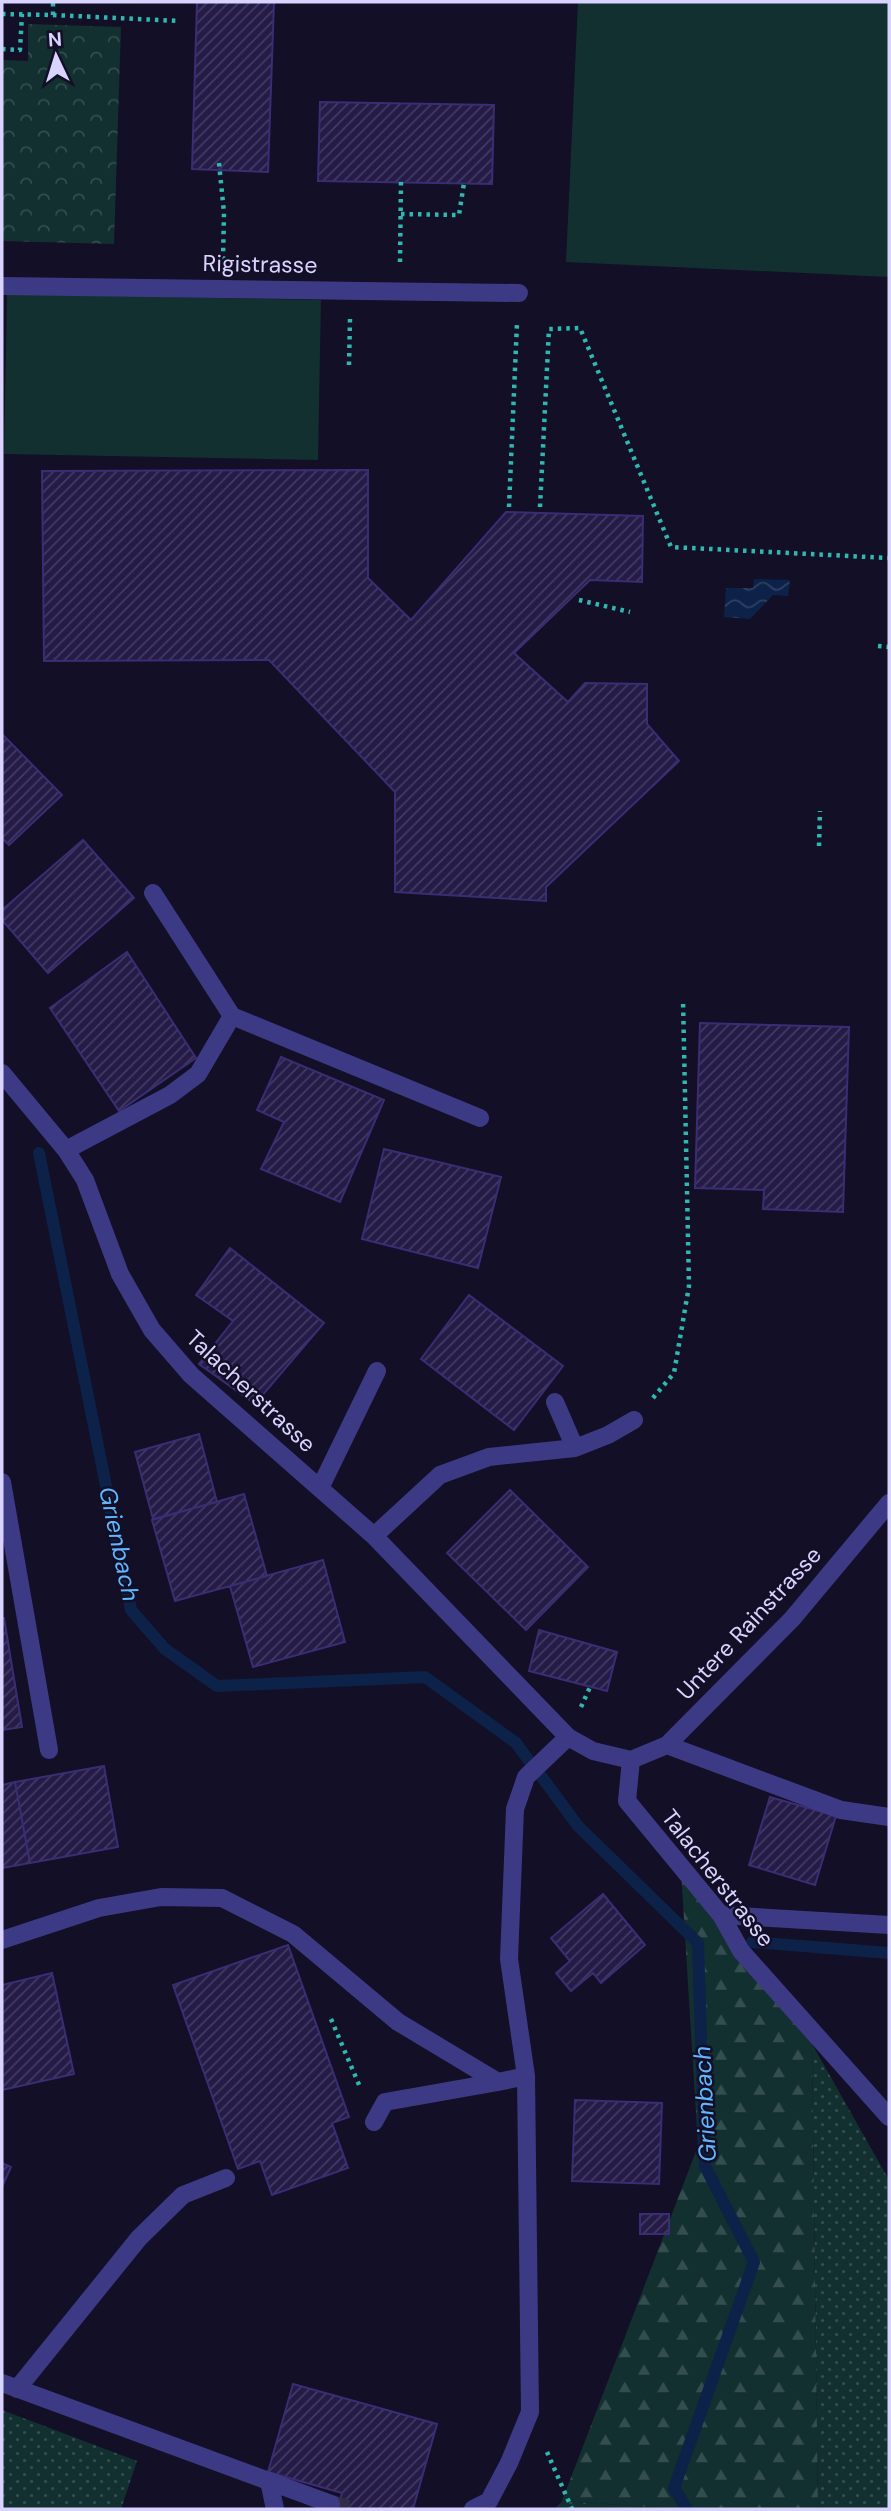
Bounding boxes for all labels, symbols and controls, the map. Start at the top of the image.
north arrow [21,21,91,91]
text: N [47,27,63,52]
street label: Rigistrasse [202,248,318,280]
street label: Talacherstrasse [180,1323,322,1459]
water label: Grienbach [92,1484,147,1604]
street label: Untere Rainstrasse [670,1540,828,1706]
street label: Talacherstrasse [655,1803,781,1953]
water label: Grienbach [686,2045,723,2163]

